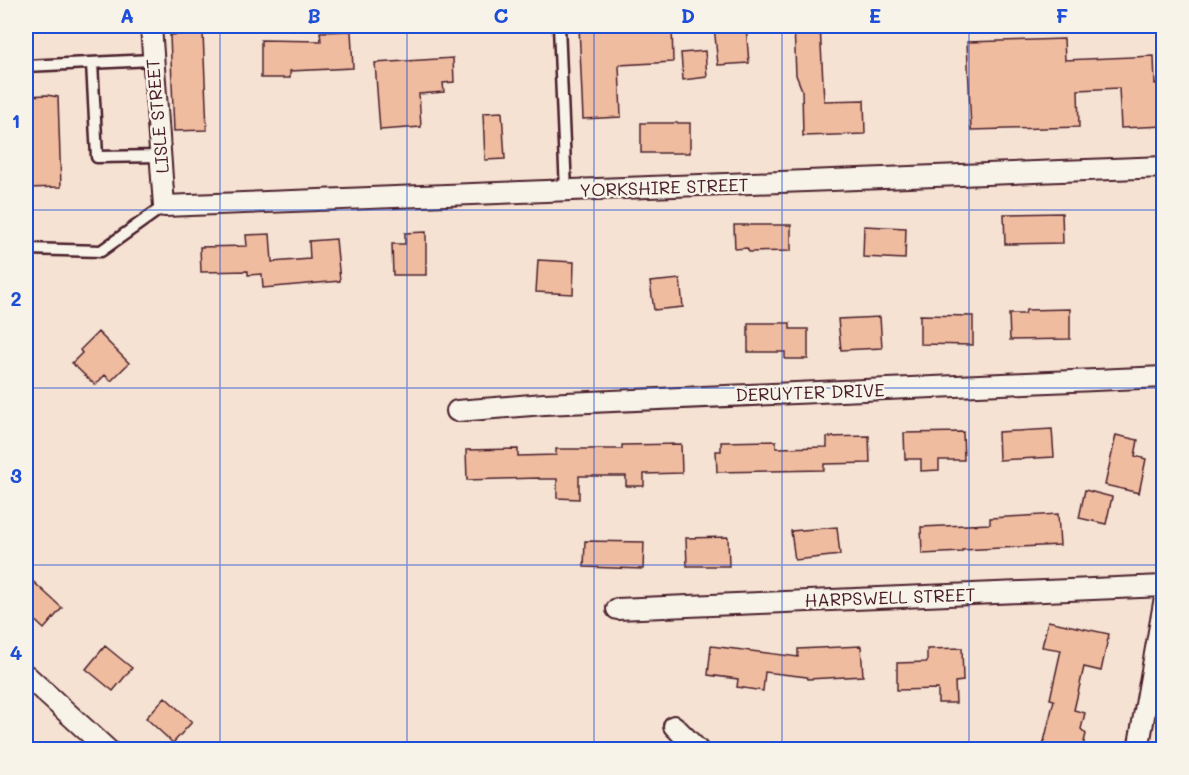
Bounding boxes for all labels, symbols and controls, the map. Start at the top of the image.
text: A [120,2,134,28]
text: B [307,2,321,28]
text: C [494,2,509,28]
text: D [681,2,695,28]
text: E [869,2,881,28]
text: F [1056,2,1069,28]
street label: LISLE STREET [140,57,174,175]
text: 1 [12,107,20,133]
street label: YORKSHIRE STREET [579,172,749,202]
text: 2 [10,285,22,311]
street label: DERUYTER DRIVE [735,377,885,407]
text: 3 [10,462,22,488]
street label: HARPSWELL STREET [804,582,976,612]
text: 4 [10,639,23,665]

